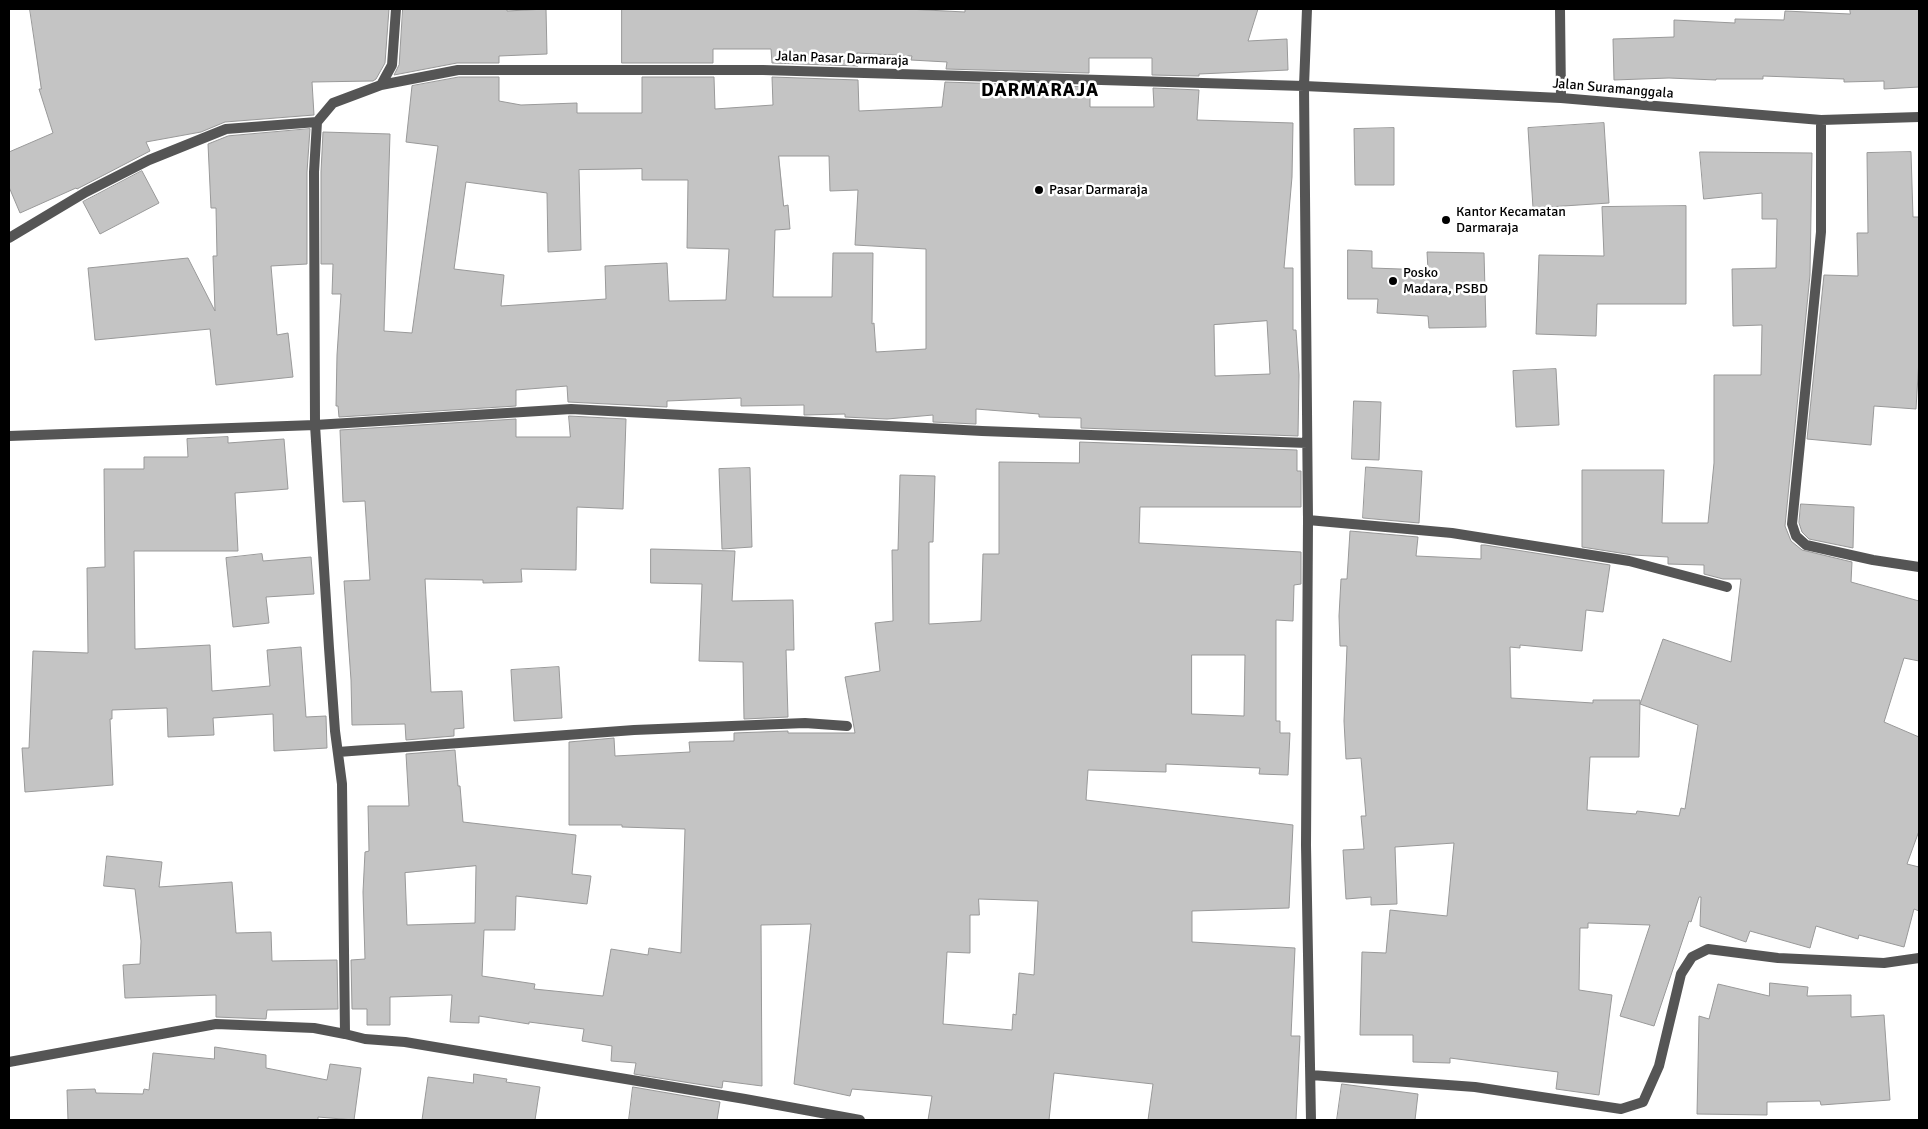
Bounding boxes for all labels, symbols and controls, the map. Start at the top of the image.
street label: Jalan Pasar Darmaraja [775,48,909,70]
street label: Jalan Suramanggala [1552,75,1674,103]
district label: DARMARAJA [980,80,1100,102]
place label: Pasar Darmaraja [1049,182,1148,198]
marker: Pasar Darmaraja [1033,184,1045,196]
place label: Kantor Kecamatan Darmaraja [1456,204,1566,236]
marker: Kantor Kecamatan Darmaraja [1440,214,1452,226]
place label: Posko Madara, PSBD [1403,265,1488,298]
marker: Posko Madara, PSBD [1387,275,1399,287]

